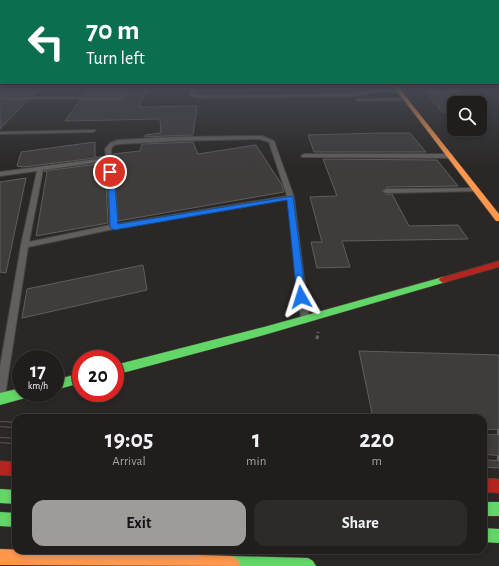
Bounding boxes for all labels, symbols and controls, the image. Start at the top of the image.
icon: left [20,16,72,68]
text: 70 m [86,17,140,45]
text: Turn left [86,50,145,68]
map controls [447,96,487,136]
button: search [447,96,487,136]
pin [93,155,127,189]
icon: arrive [99,161,121,183]
position arrow [280,276,322,318]
speed limit sign: 20 [72,350,124,402]
text: 17 [30,361,46,381]
text: km/h [28,381,48,391]
text: 19:05 [105,428,153,452]
text: 1 [252,428,261,452]
text: 220 [359,428,394,452]
text: Arrival [112,455,146,468]
text: min [246,455,266,468]
text: m [371,455,382,468]
button: Exit [32,500,246,546]
button: Share [254,500,467,546]

